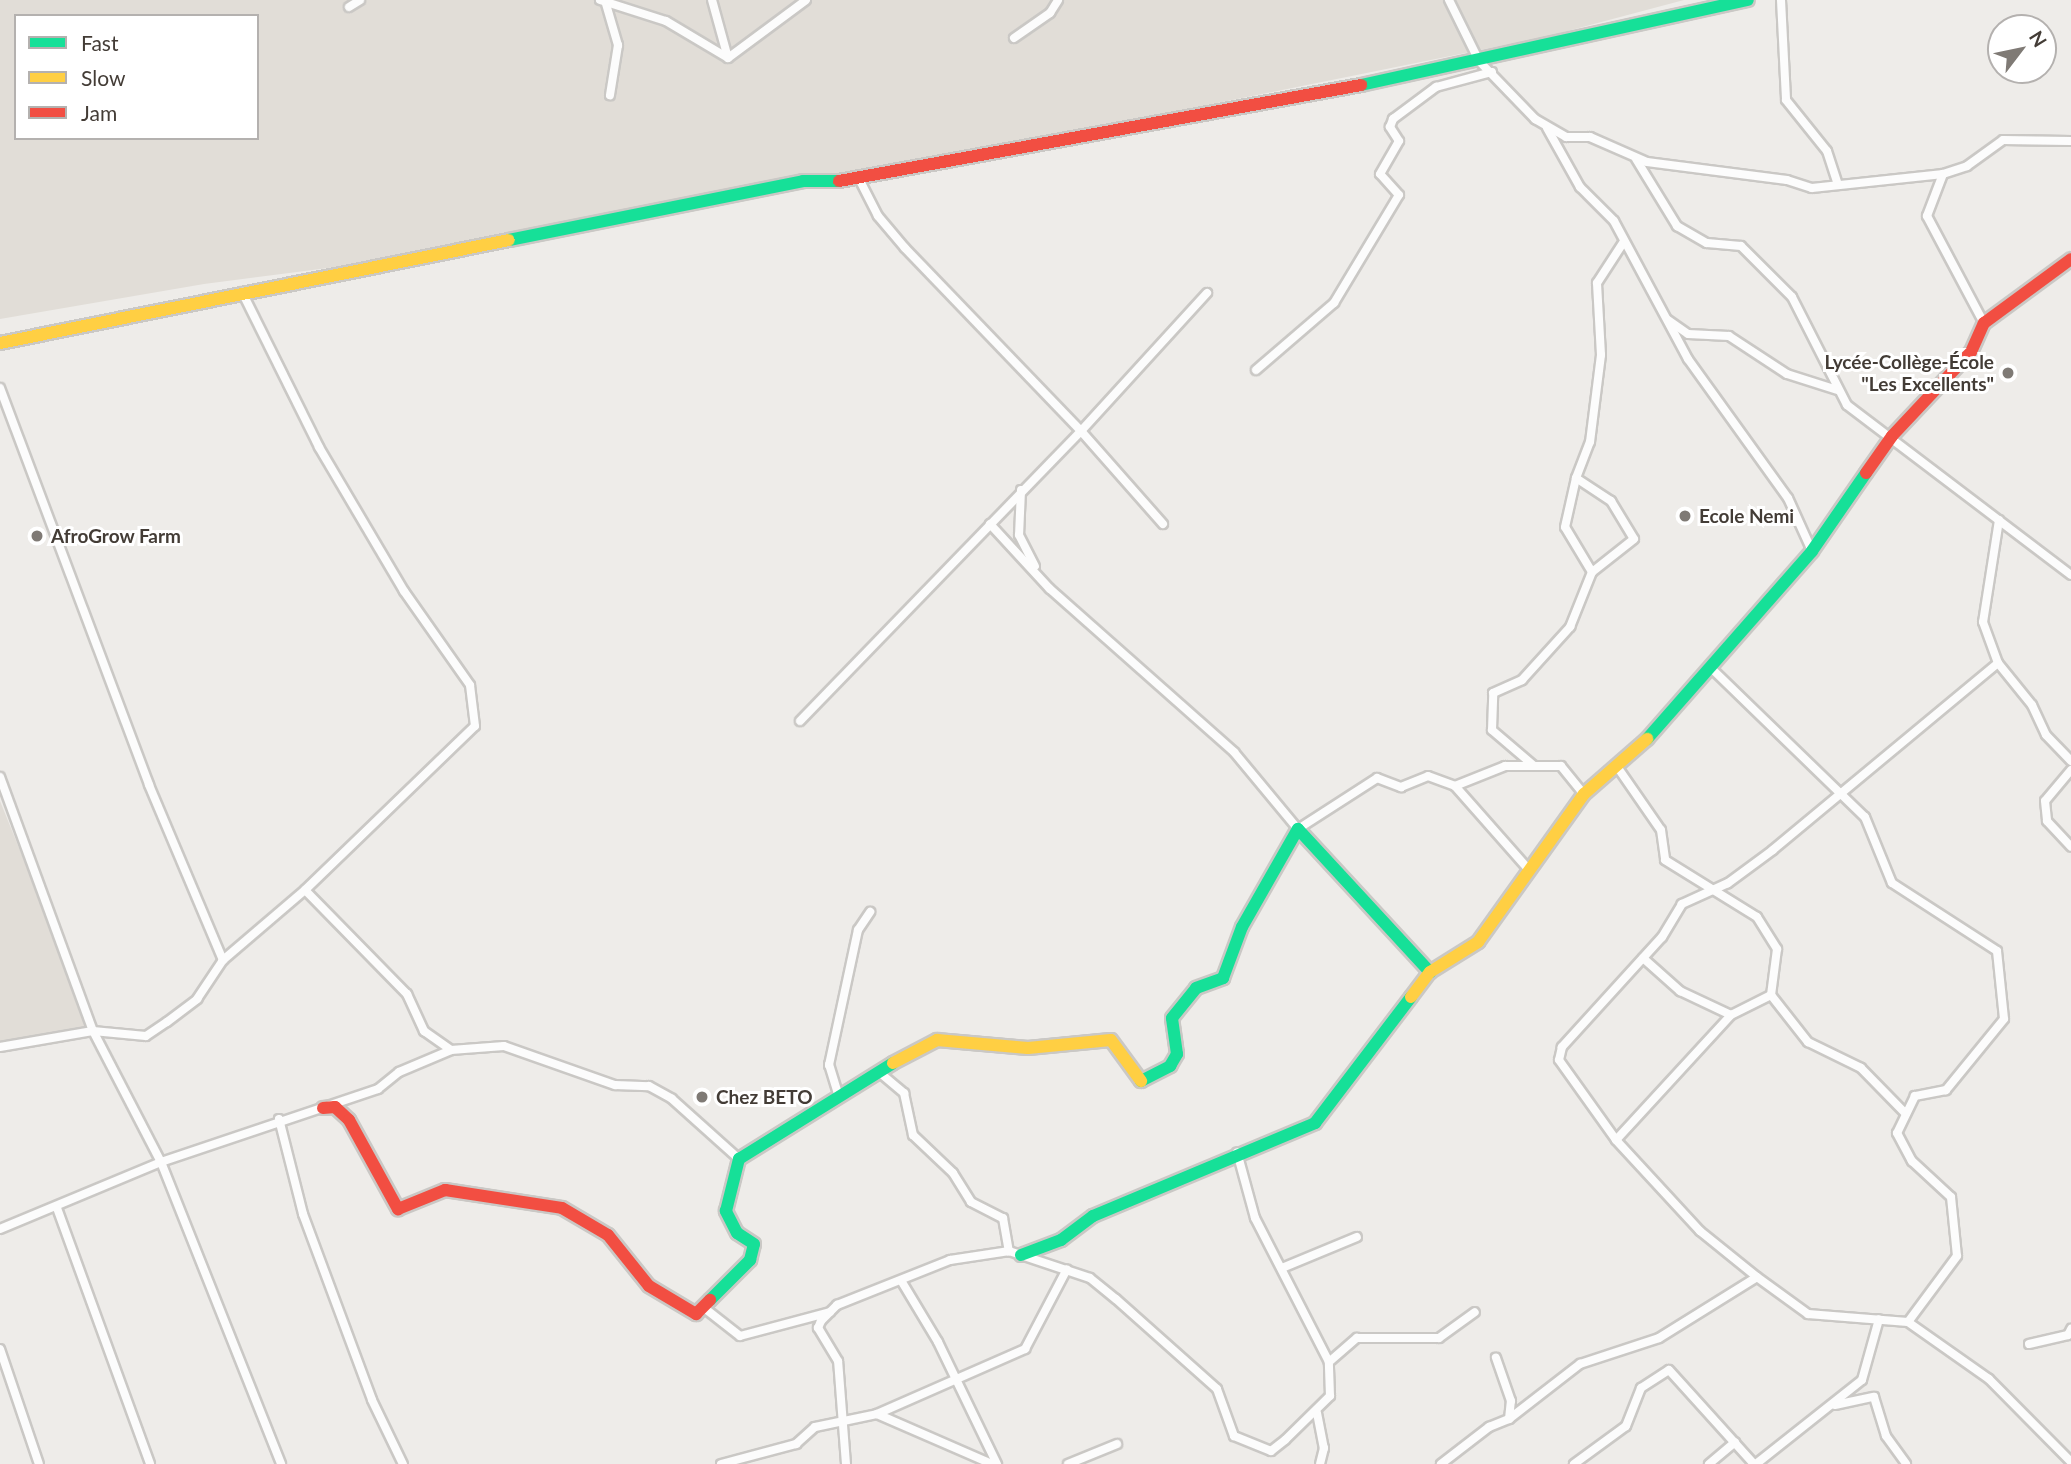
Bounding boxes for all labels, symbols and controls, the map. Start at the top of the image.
legend [14,14,259,140]
north arrow [1987,14,2057,84]
text: N [2025,26,2052,51]
text: Fast [81,30,118,55]
text: Slow [81,65,125,90]
text: Jam [81,100,117,125]
place label: Lycée-Collège-École "Les Excellents" [1824,351,1994,395]
marker: Lycée-Collège-École "Les Excellents" [2000,365,2016,381]
place label: Ecole Nemi [1699,505,1794,527]
marker: Ecole Nemi [1677,508,1693,524]
place label: AfroGrow Farm [51,525,181,547]
marker: AfroGrow Farm [29,528,45,544]
place label: Chez BETO [716,1086,813,1108]
marker: Chez BETO [694,1089,710,1105]

